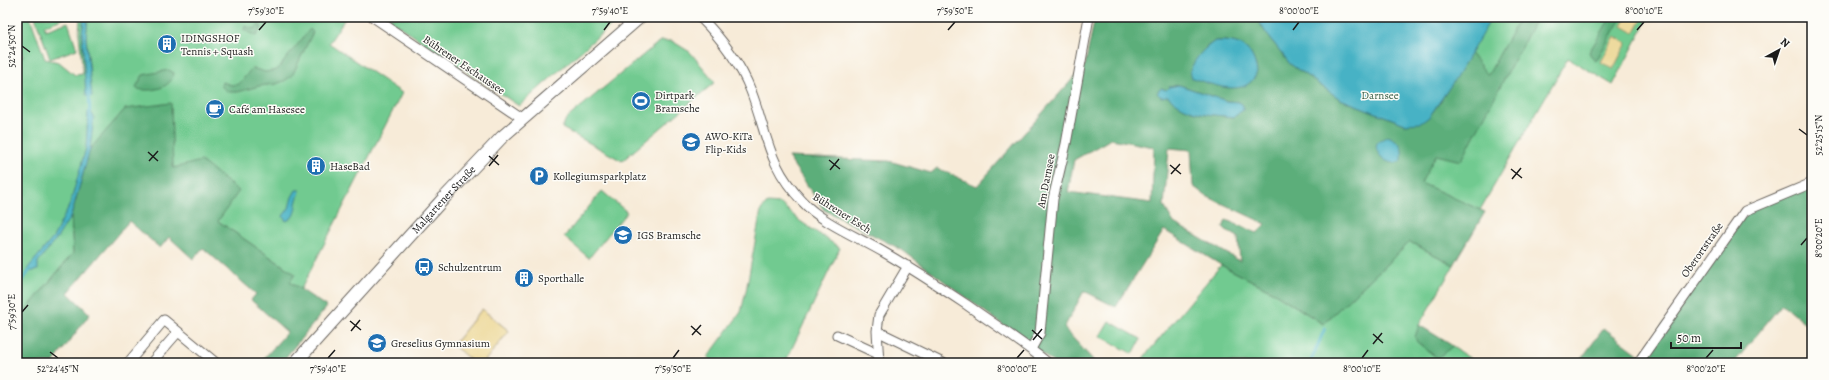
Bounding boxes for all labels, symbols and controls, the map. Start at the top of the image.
text: 7°59'30"E [248,4,284,17]
text: 7°59'40"E [592,4,628,17]
text: 7°59'50"E [937,4,973,17]
text: 8°00'00"E [1279,4,1319,17]
text: 8°00'10"E [1625,4,1663,17]
text: 52°24'50"N [5,25,18,67]
north arrow [1759,30,1799,70]
place label: IDINGSHOF Tennis + Squash [181,31,254,59]
street label: Bührener Eschaussee [420,32,508,98]
building icon: IDINGSHOF Tennis + Squash [156,33,178,55]
text: N [1777,34,1793,51]
place label: Dirtpark Bramsche [655,88,700,116]
park label: Darnsee [1361,88,1399,103]
sports icon: Dirtpark Bramsche [630,90,652,112]
cafe icon: Café am Hasesee [204,98,226,120]
place label: Café am Hasesee [229,102,305,117]
text: 52°25'15"N [1812,115,1825,155]
place label: AWO-KiTa Flip-Kids [704,129,753,157]
school or university icon: AWO-KiTa Flip-Kids [680,131,702,153]
street label: Am Darnsee [1033,153,1059,210]
building icon: HaseBad [305,155,327,177]
place label: HaseBad [330,159,370,174]
street label: Malgartener Straße [408,162,479,237]
parking icon: Kollegiumsparkplatz [528,165,550,187]
place label: Kollegiumsparkplatz [553,169,646,184]
street label: Bührener Esch [810,189,874,237]
text: 8°00'20"E [1812,218,1825,258]
street label: Oberortstraße [1677,219,1727,281]
school or university icon: IGS Bramsche [612,224,634,246]
place label: IGS Bramsche [637,228,701,243]
bus stop icon: Schulzentrum [413,256,435,278]
place label: Schulzentrum [438,260,502,275]
building icon: Sporthalle [513,267,535,289]
place label: Sporthalle [538,271,584,286]
text: 7°59'30"E [5,294,18,330]
scale bar [1671,324,1741,350]
text: 50 m [1677,330,1701,346]
school or university icon: Greselius Gymnasium [366,332,388,354]
place label: Greselius Gymnasium [391,336,490,351]
text: 52°24'45"N [37,362,79,375]
text: 7°59'40"E [310,362,346,375]
text: 7°59'50"E [655,362,691,375]
text: 8°00'00"E [997,362,1037,375]
text: 8°00'10"E [1343,362,1381,375]
text: 8°00'20"E [1686,362,1726,375]

